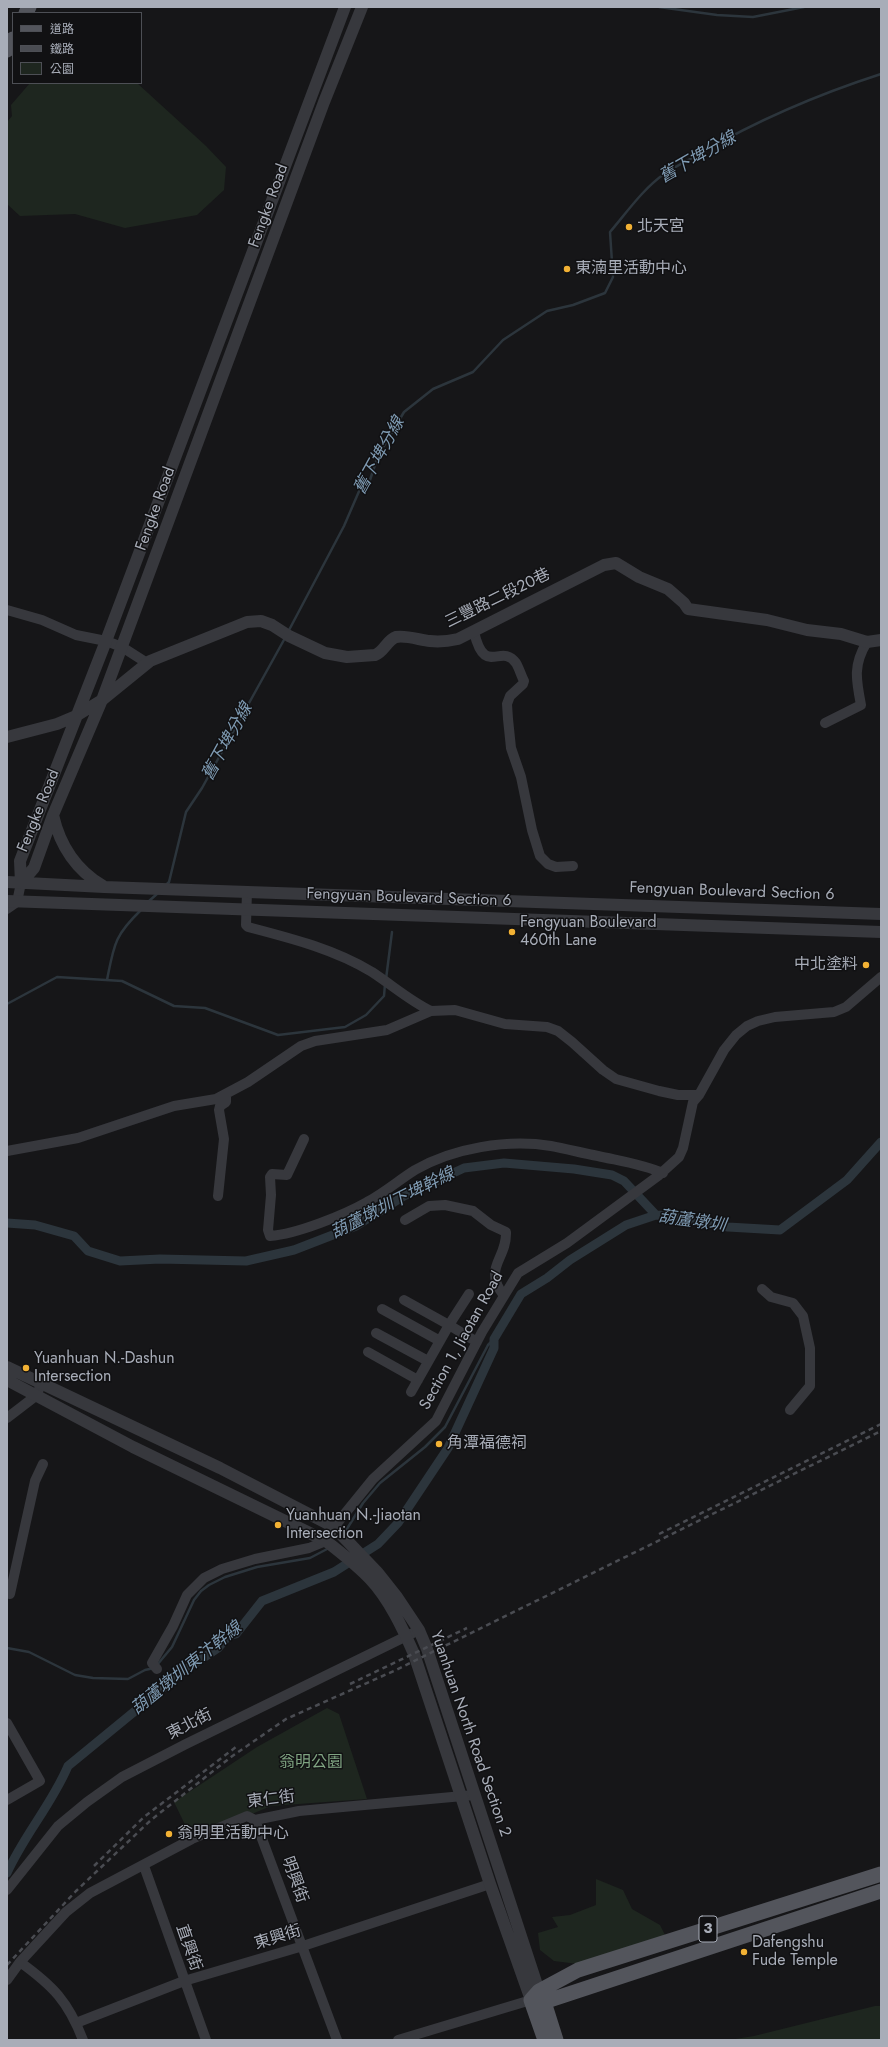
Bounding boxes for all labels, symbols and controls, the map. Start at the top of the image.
legend [12,12,142,84]
text: 道路 [50,20,74,38]
text: 鐵路 [50,40,74,58]
text: 公園 [50,60,74,78]
water label: 舊下埤分線 [656,128,740,188]
street label: Fengke Road [245,162,293,250]
place label: 北天宮 [637,217,685,237]
marker: 北天宮 [624,222,634,232]
place label: 東湳里活動中心 [575,259,687,279]
marker: 東湳里活動中心 [562,264,572,274]
water label: 舊下埤分線 [350,414,410,498]
street label: Fengke Road [132,465,180,553]
street label: 三豐路二段20巷 [442,565,554,633]
water label: 舊下埤分線 [198,700,258,784]
street label: Fengke Road [14,767,64,855]
street label: Fengyuan Boulevard Section 6 [629,879,835,905]
street label: Fengyuan Boulevard Section 6 [306,885,512,911]
place label: Fengyuan Boulevard 460th Lane [520,913,657,951]
marker: Fengyuan Boulevard 460th Lane [507,927,517,937]
place label: 中北塗料 [794,955,858,975]
marker: 中北塗料 [861,960,871,970]
water label: 葫蘆墩圳下埤幹線 [328,1164,458,1244]
water label: 葫蘆墩圳 [657,1207,727,1237]
street label: Section 1, Jiaotan Road [416,1268,508,1414]
place label: Yuanhuan N.-Dashun Intersection [34,1349,175,1387]
marker: Yuanhuan N.-Dashun Intersection [21,1363,31,1373]
place label: 角潭福德祠 [447,1434,527,1454]
marker: 角潭福德祠 [434,1439,444,1449]
place label: Yuanhuan N.-Jiaotan Intersection [286,1506,421,1544]
marker: Yuanhuan N.-Jiaotan Intersection [273,1520,283,1530]
water label: 葫蘆墩圳東汴幹線 [128,1618,246,1720]
street label: Yuanhuan North Road Section 2 [426,1628,514,1840]
street label: 東北街 [164,1706,216,1744]
park label: 翁明公園 [279,1753,343,1773]
street label: 東仁街 [246,1788,296,1812]
place label: 翁明里活動中心 [177,1824,289,1844]
marker: 翁明里活動中心 [164,1829,174,1839]
street label: 明興街 [277,1854,311,1906]
road number: 3 [699,1916,717,1942]
street label: 直興街 [171,1922,205,1974]
street label: 東興街 [252,1922,304,1954]
place label: Dafengshu Fude Temple [752,1933,838,1971]
marker: Dafengshu Fude Temple [739,1947,749,1957]

